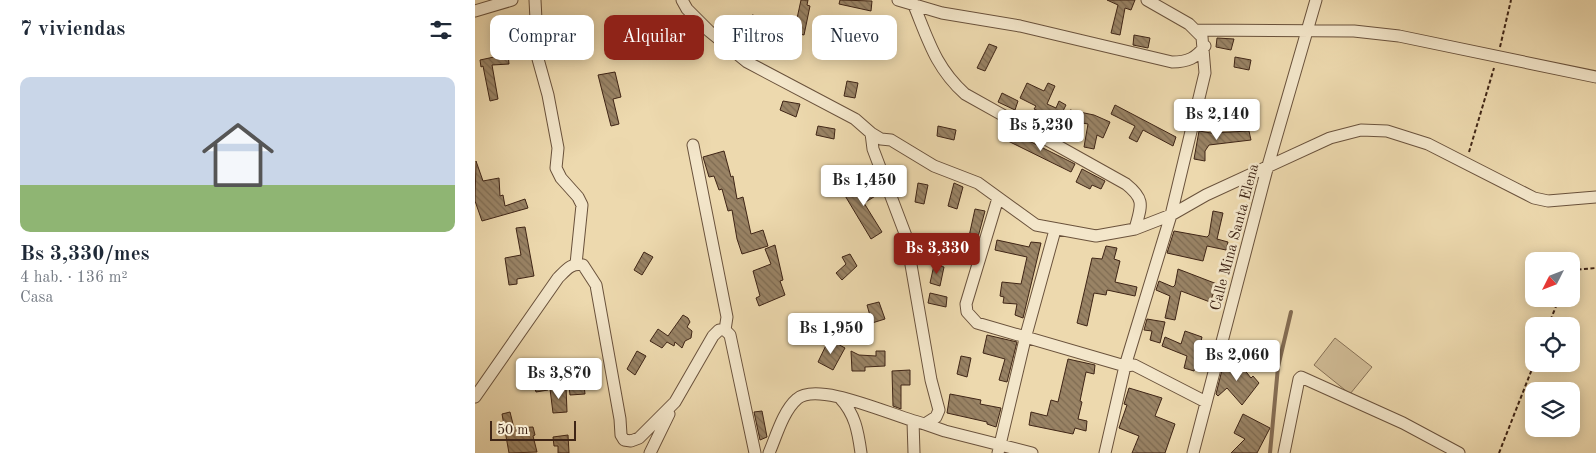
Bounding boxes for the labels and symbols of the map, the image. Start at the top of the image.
pin: Bs 2,140 [1165,98,1269,141]
pin: Bs 5,230 [989,110,1093,152]
street label: Calle Mina Santa Elena [1209,162,1262,312]
pin: Bs 1,450 [812,164,916,207]
pin: Bs 3,330 [885,232,989,275]
north arrow [1525,252,1580,308]
pin: Bs 1,950 [779,312,883,355]
pin: Bs 2,060 [1185,340,1289,382]
pin: Bs 3,870 [507,358,611,400]
scale bar [490,418,576,441]

